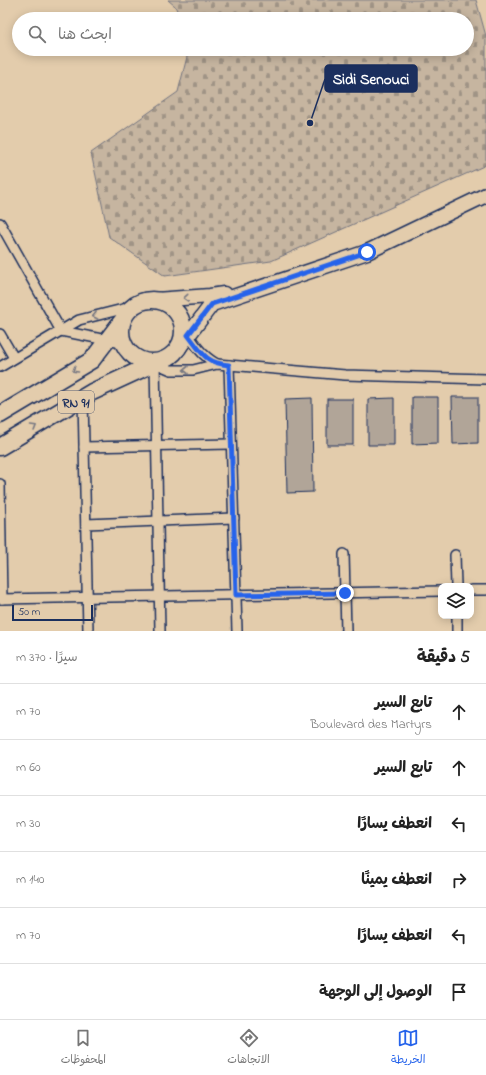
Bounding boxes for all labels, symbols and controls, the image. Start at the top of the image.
search box [12,12,474,56]
icon: search [26,23,48,45]
text: ابحث هنا [58,24,112,46]
callout: Sidi Senouci [325,65,417,92]
text: Sidi Senouci [333,69,410,91]
route start [358,243,376,261]
one-way arrow [183,293,189,302]
one-way arrow [92,311,99,320]
one-way arrow [72,365,79,372]
one-way arrow [183,366,189,374]
road number: RN 91 [58,391,94,413]
one-way arrow [29,425,37,432]
map controls [438,583,474,619]
button: layers [438,583,474,619]
route end [336,584,354,602]
scale bar [12,603,93,622]
text: 50 m [18,604,40,620]
text: 5 دقيقة [417,645,470,670]
text: سيرًا · 370 m [16,648,78,667]
text: تابع السير [375,692,432,714]
icon: ahead [448,701,470,723]
text: 70 m [16,702,40,721]
text: Boulevard des Martyrs [310,715,432,734]
text: تابع السير [375,757,432,779]
icon: ahead [448,757,470,779]
text: 60 m [16,758,41,777]
text: انعطف يسارًا [357,813,432,835]
icon: left [448,813,470,835]
text: 30 m [16,814,40,833]
text: انعطف يمينًا [361,869,432,891]
icon: right [448,869,470,891]
text: 140 m [16,870,44,889]
text: انعطف يسارًا [357,925,432,947]
icon: left [448,925,470,947]
text: 70 m [16,926,40,945]
text: الوصول إلى الوجهة [319,981,432,1003]
icon: arrive [448,981,470,1003]
tab: المحفوظات [61,1027,106,1069]
tab: الاتجاهات [227,1027,270,1069]
tab: الخريطة [391,1027,425,1069]

